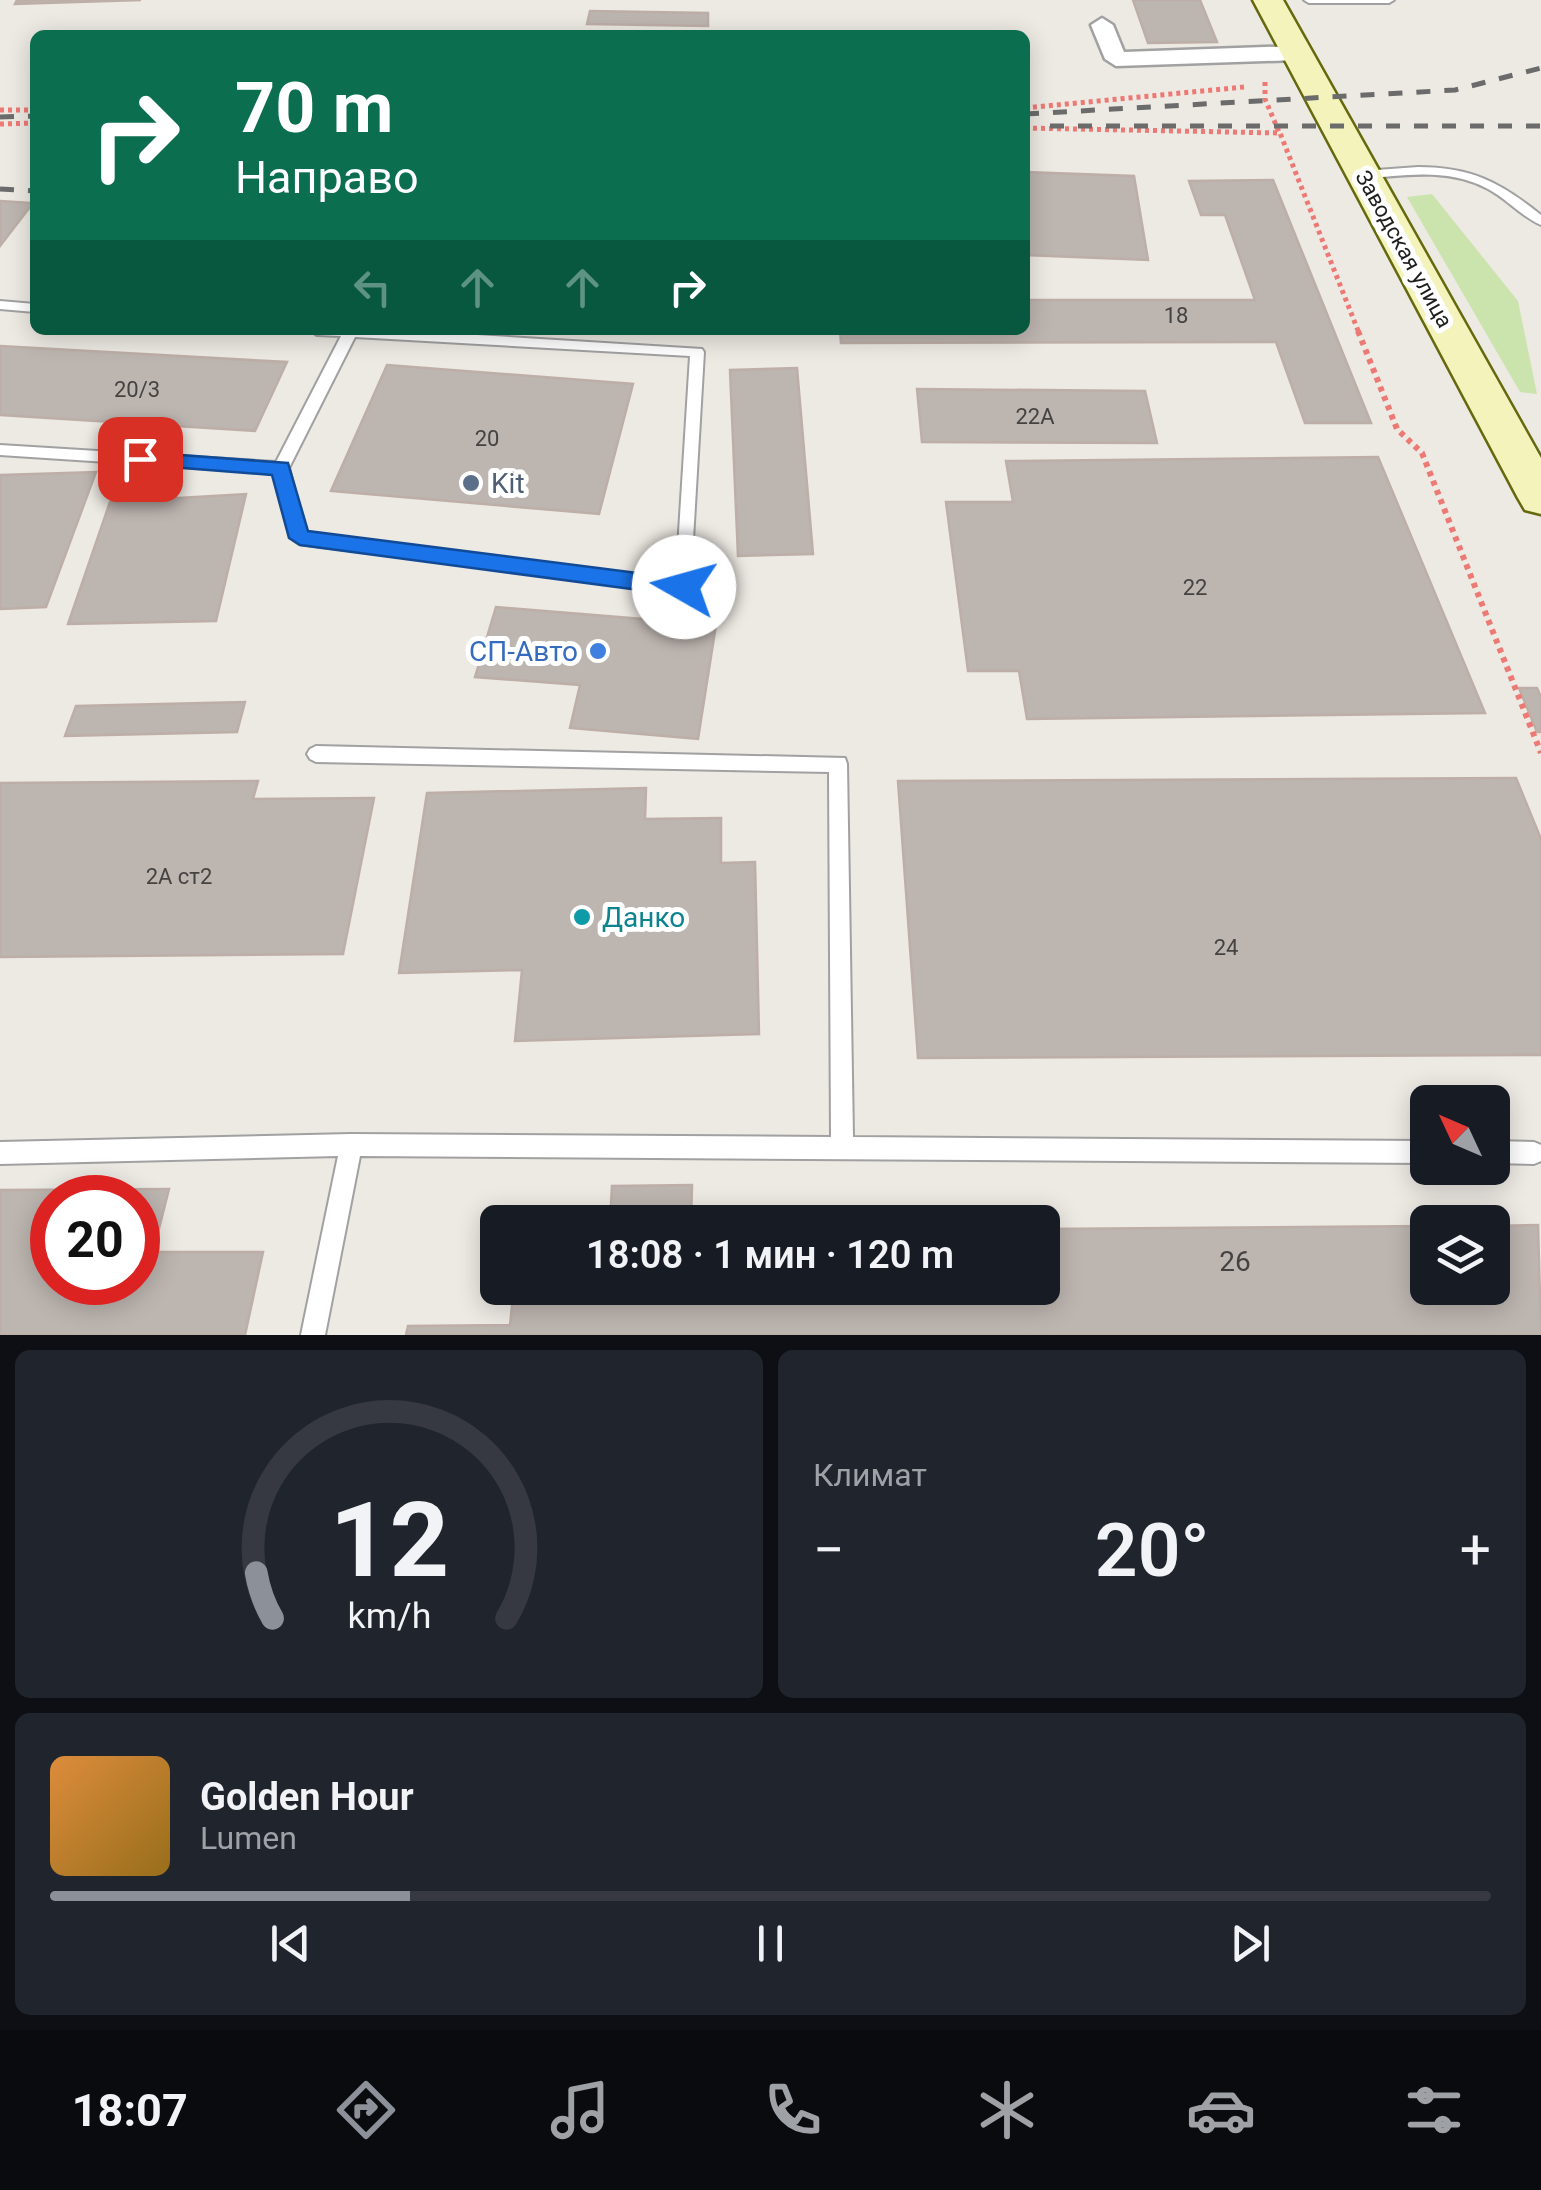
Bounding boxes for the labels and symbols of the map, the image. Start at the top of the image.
street label: Заводская улица [1350,166,1458,332]
house number: 18 [1164,303,1188,328]
house number: 20/3 [114,377,160,402]
house number: 22А [1015,404,1055,429]
pin [98,417,183,502]
house number: 20 [475,426,499,451]
place label: Kit [491,467,525,500]
marker: Kit [460,472,482,494]
position arrow [632,535,736,639]
house number: 22 [1183,575,1207,600]
place label: СП-Авто [469,635,578,668]
marker: СП-Авто [587,640,609,662]
house number: 2А ст2 [146,864,212,889]
place label: Данко [602,901,685,934]
marker: Данко [571,906,593,928]
house number: 24 [1214,935,1238,960]
north arrow [1410,1085,1510,1185]
speed limit sign: 20 [30,1175,160,1305]
house number: 26 [1219,1245,1251,1278]

